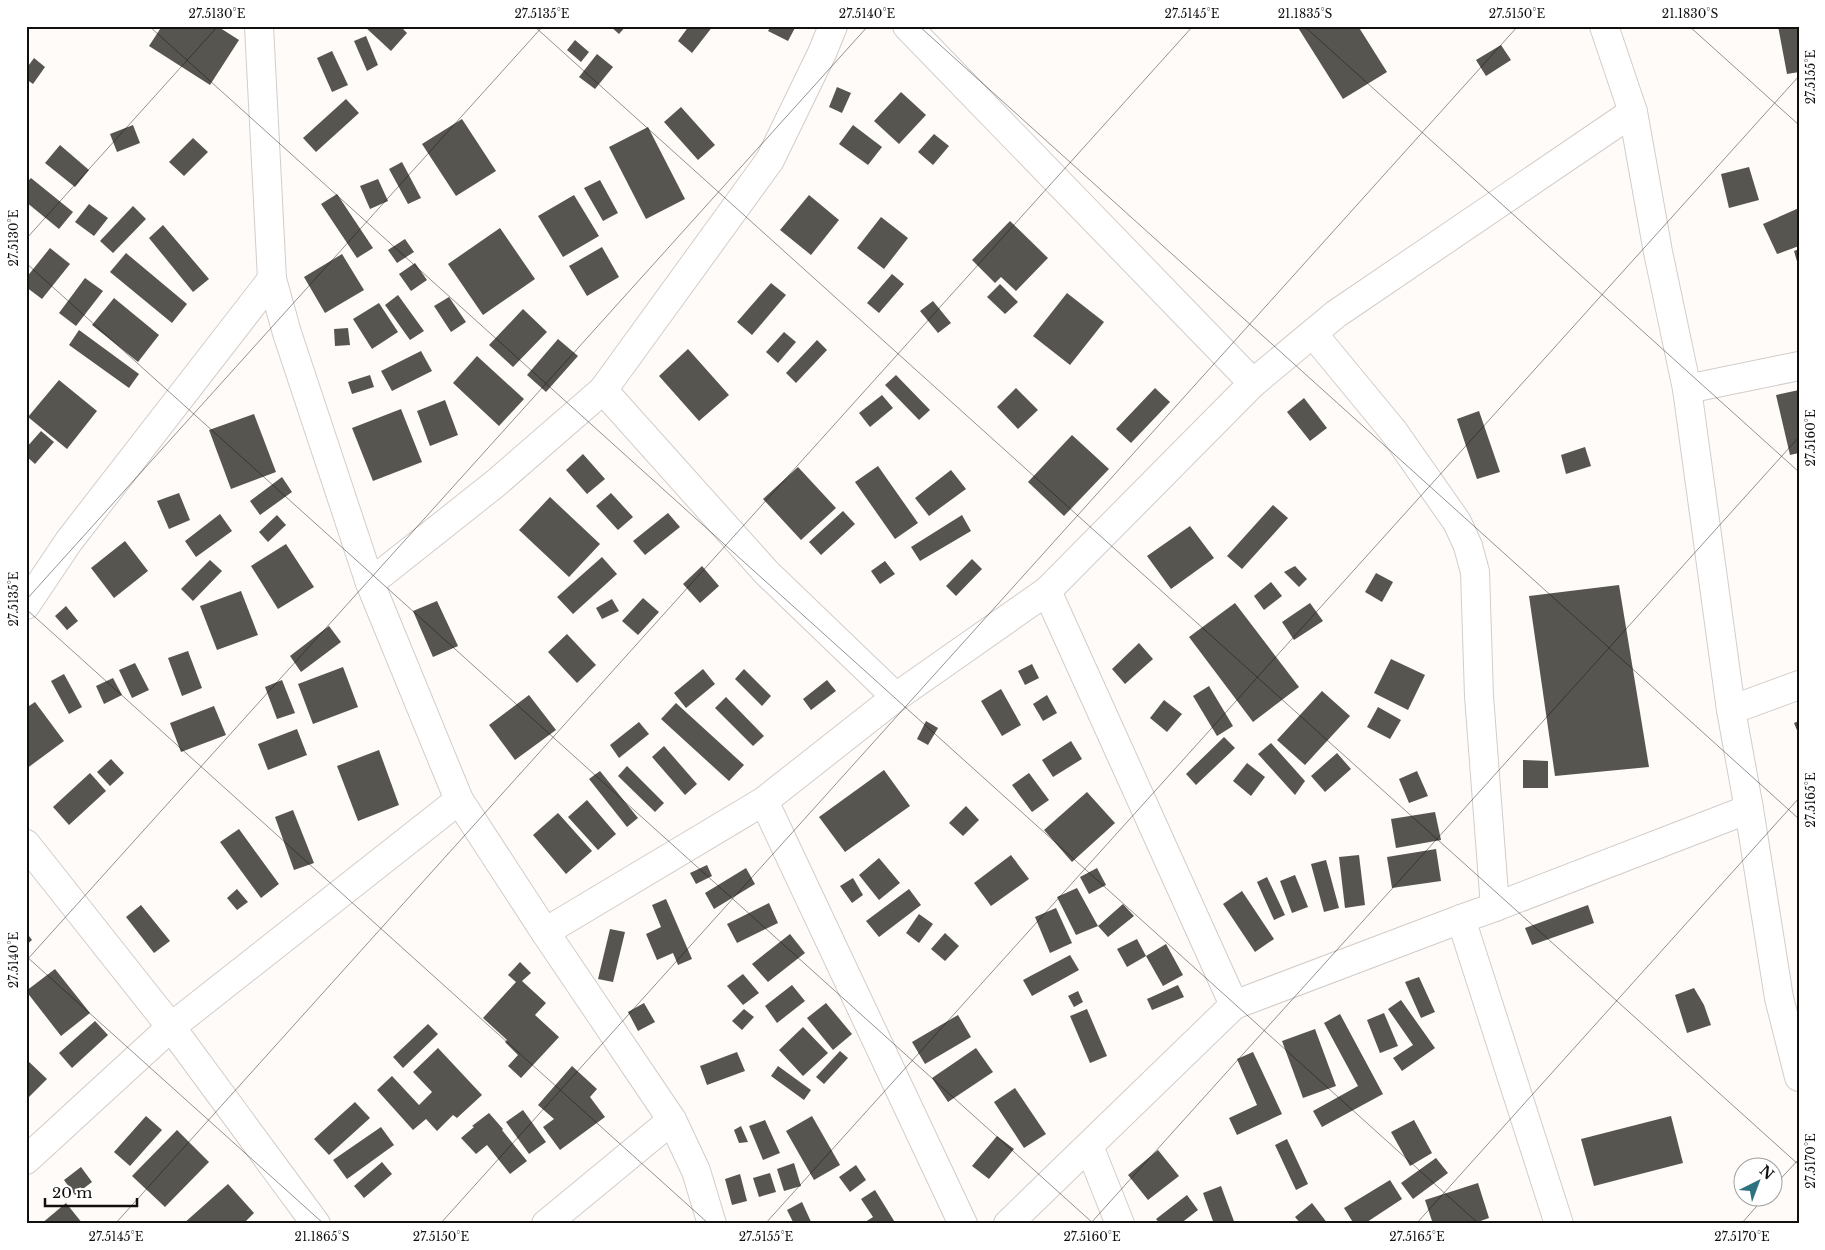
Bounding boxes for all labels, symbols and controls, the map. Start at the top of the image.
text: 27.5130°E [189,6,246,21]
text: 27.5135°E [514,6,570,21]
text: 27.5140°E [839,6,896,21]
text: 27.5145°E [1165,6,1220,21]
text: 21.1835°S [1278,6,1333,21]
text: 27.5150°E [1489,6,1545,21]
text: 21.1830°S [1662,6,1718,21]
text: 27.5155°E [1803,49,1818,104]
text: 27.5130°E [6,209,21,266]
text: 27.5160°E [1803,409,1818,467]
text: 27.5135°E [6,571,21,627]
text: 27.5165°E [1803,772,1818,828]
text: 27.5140°E [6,931,21,988]
text: 27.5170°E [1803,1133,1818,1189]
north arrow [1732,1158,1782,1208]
text: N [1756,1161,1778,1183]
scale bar [45,1175,138,1207]
text: 20 m [52,1183,92,1202]
text: 27.5145°E [89,1229,144,1244]
text: 21.1865°S [295,1229,350,1244]
text: 27.5150°E [413,1229,469,1244]
text: 27.5155°E [739,1229,794,1244]
text: 27.5160°E [1063,1229,1121,1244]
text: 27.5165°E [1389,1229,1445,1244]
text: 27.5170°E [1714,1229,1770,1244]

